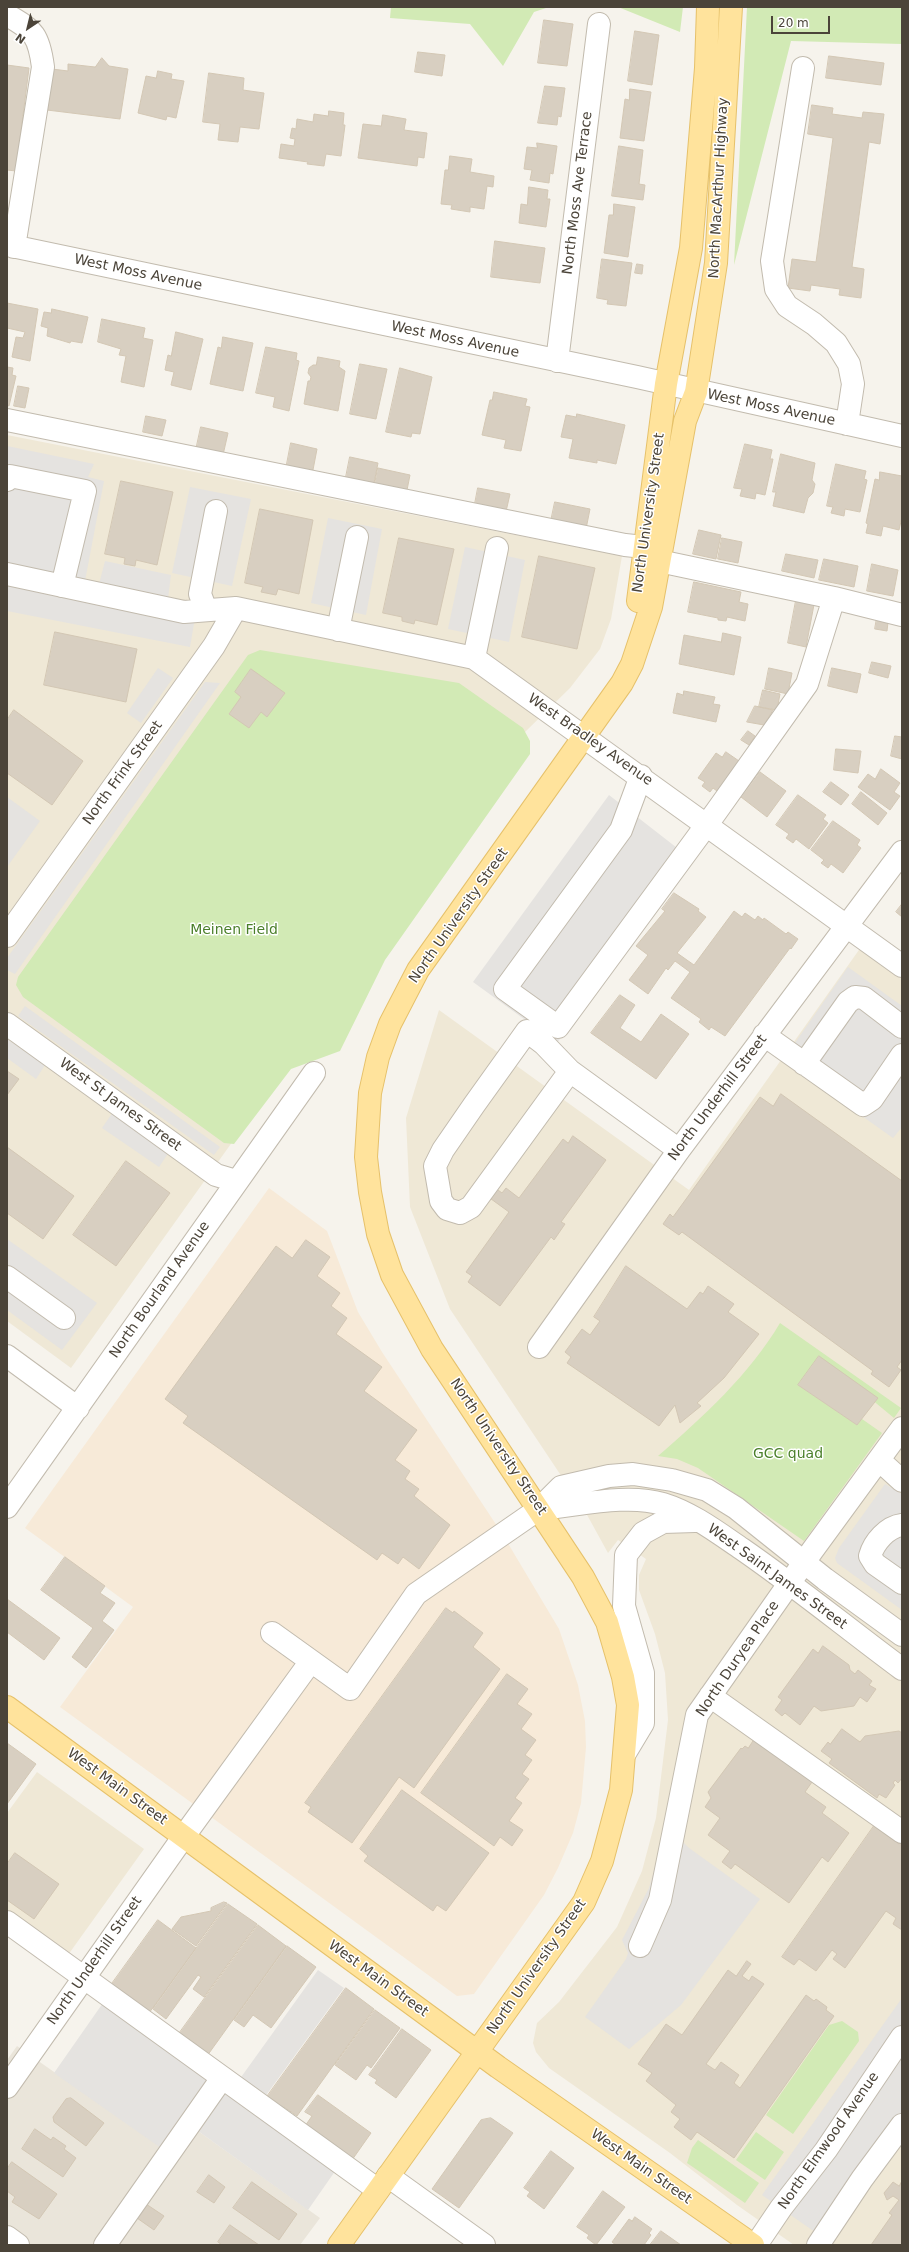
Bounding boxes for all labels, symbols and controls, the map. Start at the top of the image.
north arrow [8,8,48,48]
scale bar [773,8,832,34]
text: 20 m [778,16,809,30]
text: N [13,30,28,46]
street label: North MacArthur Highway [706,97,732,279]
street label: North Moss Ave Terrace [560,110,596,276]
street label: West Moss Avenue [72,251,204,295]
street label: West Moss Avenue [389,318,521,362]
street label: West Moss Avenue [705,386,837,430]
street label: North University Street [629,432,669,594]
street label: West Bradley Avenue [524,690,656,790]
street label: North Frink Street [80,718,166,828]
street label: North University Street [406,845,512,987]
park label: Meinen Field [190,922,278,938]
street label: North Underhill Street [665,1032,771,1164]
street label: West St James Street [56,1055,184,1155]
street label: North Bourland Avenue [106,1218,214,1362]
street label: North University Street [446,1375,550,1519]
park label: GCC quad [753,1446,823,1462]
street label: West Saint James Street [704,1521,850,1633]
street label: North Duryea Place [693,1598,783,1720]
street label: West Main Street [64,1745,170,1829]
street label: North Underhill Street [44,1893,146,2029]
street label: North University Street [484,1896,590,2038]
street label: West Main Street [325,1937,431,2021]
street label: North Elmwood Avenue [775,2069,883,2213]
street label: West Main Street [587,2126,695,2208]

